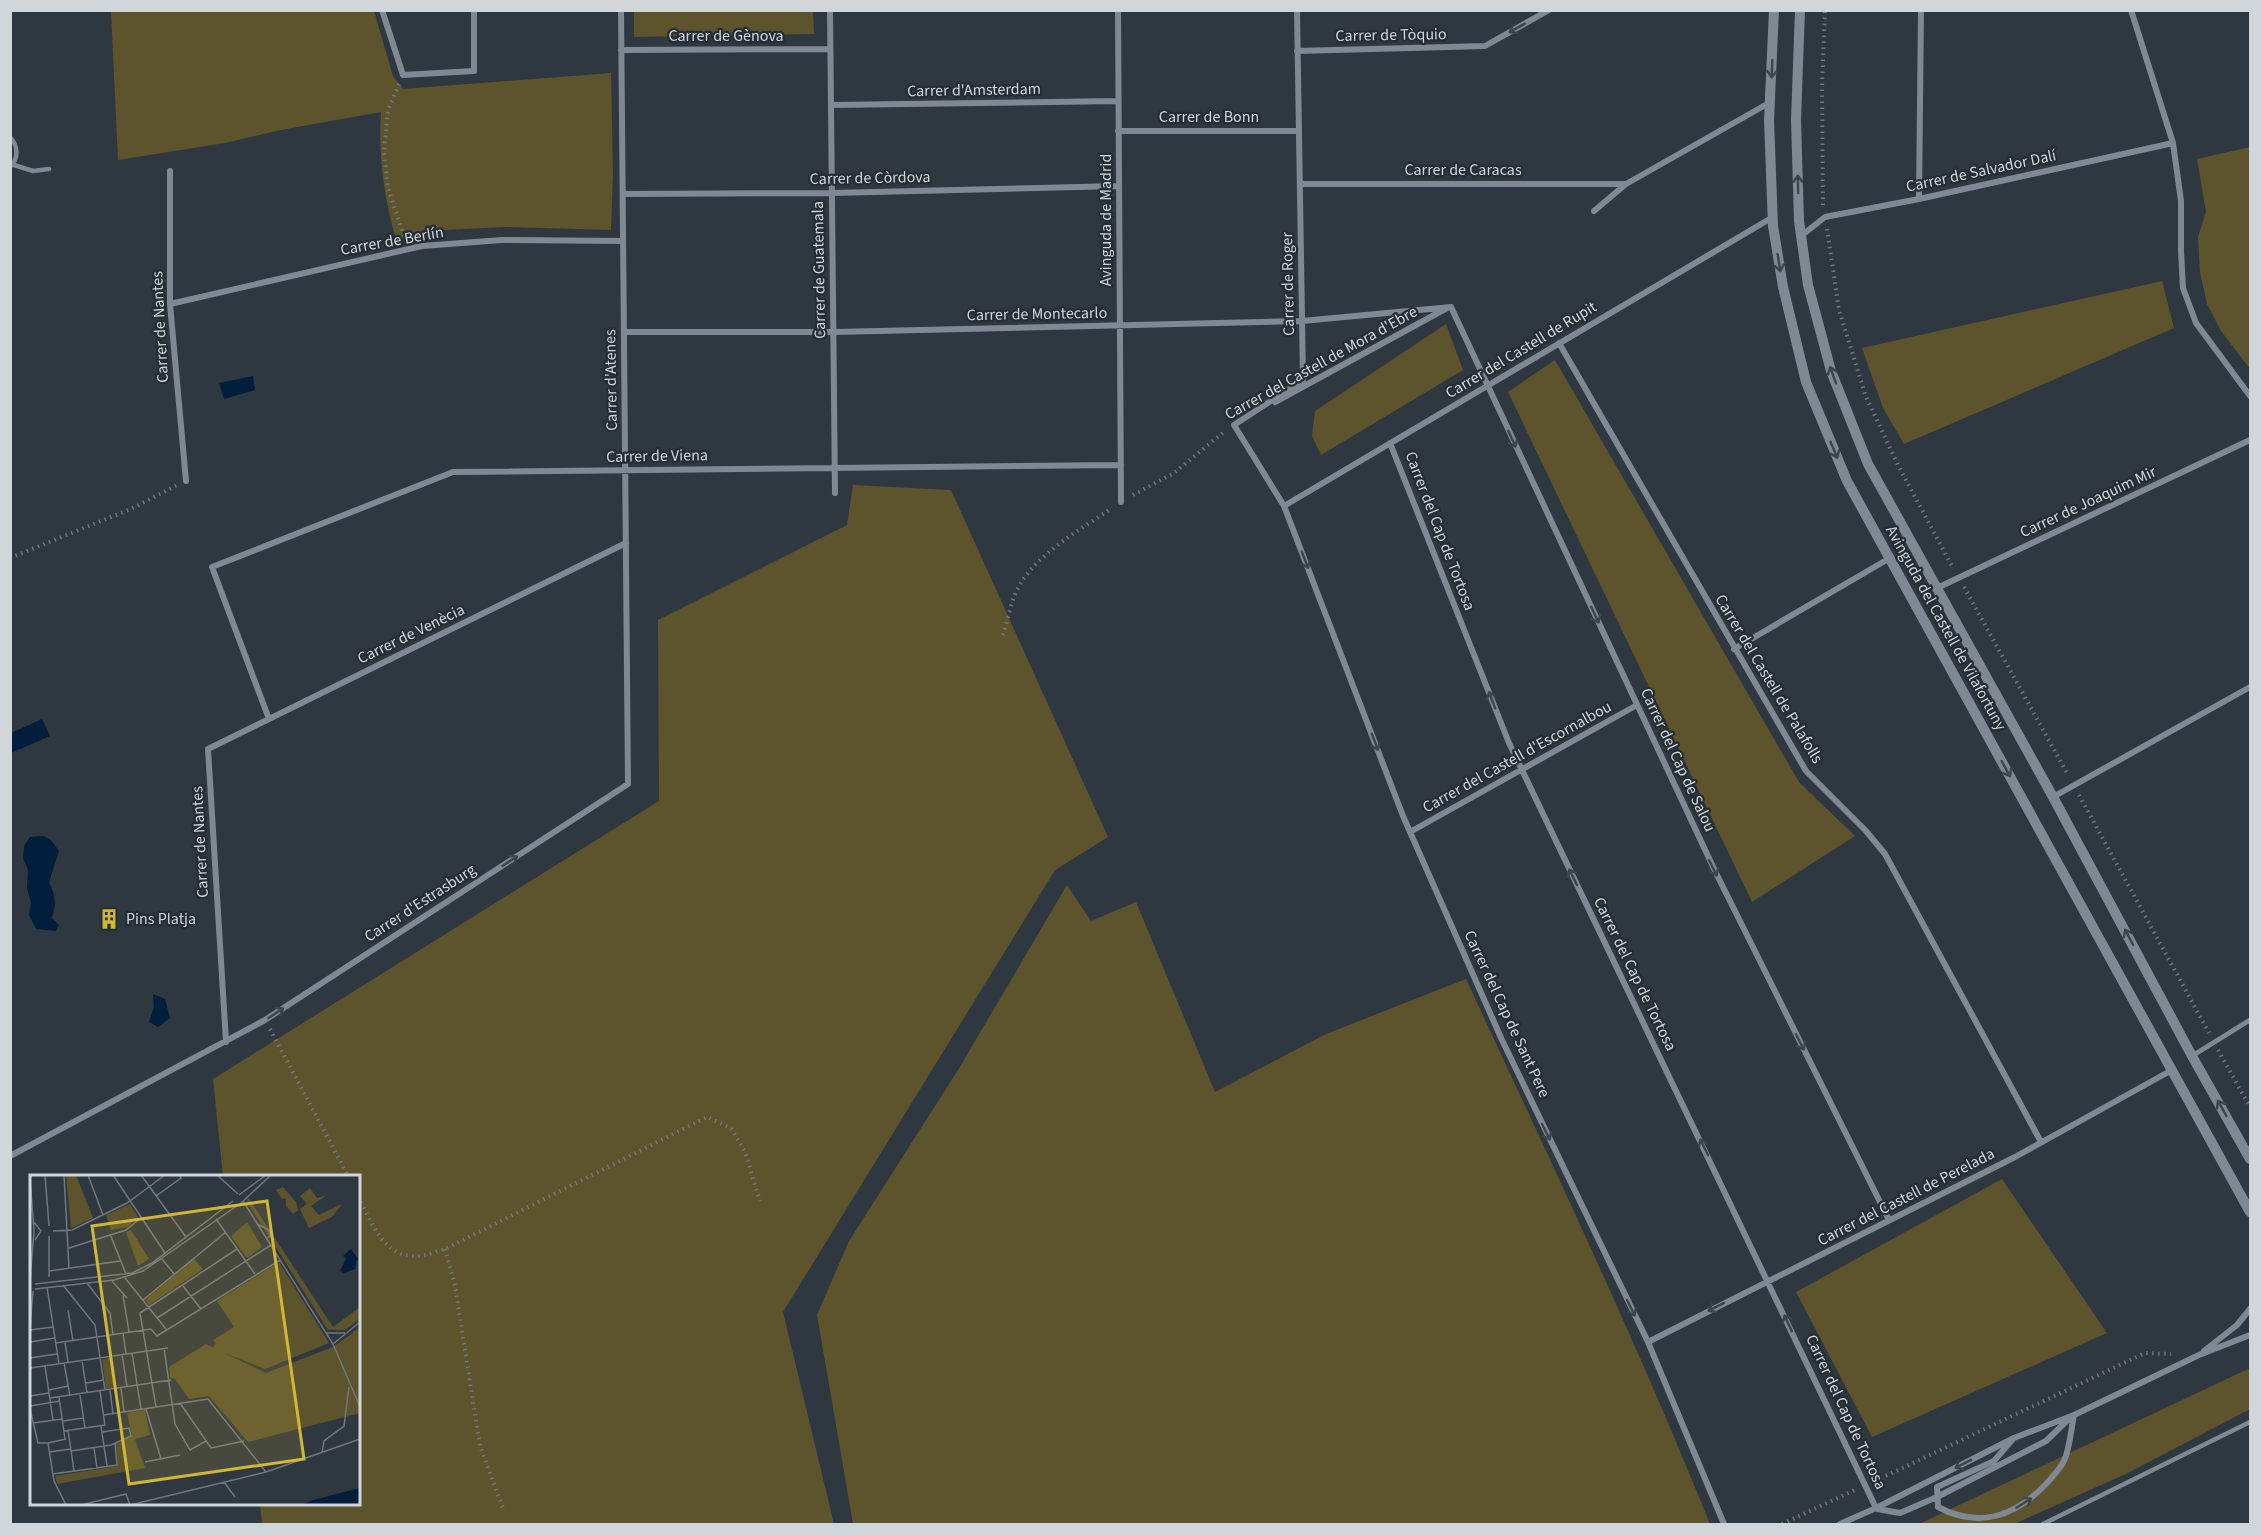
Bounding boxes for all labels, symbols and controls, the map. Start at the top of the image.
one-way arrow [1509,22,1526,34]
street label: Carrer de Tòquio [1335,23,1447,47]
street label: Carrer de Gènova [668,25,784,47]
one-way arrow [1766,58,1777,78]
street label: Carrer d'Amsterdam [907,78,1041,102]
street label: Carrer de Bonn [1159,106,1259,128]
street label: Carrer de Salvador Dalí [1904,144,2059,198]
street label: Avinguda de Madrid [1095,154,1117,286]
street label: Carrer de Caracas [1404,159,1522,181]
street label: Carrer de Còrdova [809,166,931,190]
one-way arrow [1792,174,1804,194]
street label: Carrer de Guatemala [807,201,831,339]
street label: Carrer de Berlín [339,221,445,261]
street label: Carrer de Roger [1276,231,1300,336]
one-way arrow [1773,253,1784,273]
street label: Carrer de Nantes [146,270,174,383]
street label: Carrer del Castell de Rupit [1441,296,1601,404]
street label: Carrer del Castell de Mora d'Ebre [1221,301,1421,425]
street label: Carrer de Montecarlo [967,302,1107,326]
street label: Carrer d'Atenes [599,329,623,431]
one-way arrow [1827,366,1838,384]
one-way arrow [1507,429,1519,447]
one-way arrow [1829,440,1840,458]
street label: Carrer de Viena [606,444,708,468]
street label: Carrer del Cap de Tortosa [1400,448,1480,614]
street label: Carrer de Joaquim Mir [2016,461,2160,543]
street label: Avinguda del Castell de Vilafortuny [1880,522,2012,735]
one-way arrow [1300,550,1311,569]
street label: Carrer del Castell de Palafolls [1710,590,1828,768]
street label: Carrer de Venècia [354,599,468,669]
one-way arrow [1589,606,1601,624]
street label: Carrer del Cap de Salou [1635,685,1721,835]
one-way arrow [1485,691,1496,710]
street label: Carrer del Castell d'Escornalbou [1418,696,1616,818]
one-way arrow [1370,732,1381,751]
one-way arrow [2000,760,2012,777]
street label: Carrer de Nantes [186,785,214,898]
one-way arrow [502,855,518,867]
one-way arrow [1708,858,1720,876]
street label: Carrer d'Estrasburg [360,859,480,947]
one-way arrow [1567,868,1579,886]
street label: Carrer del Cap de Tortosa [1588,893,1682,1055]
building icon: Pins Platja [97,907,121,931]
place label: Pins Platja [126,908,196,930]
street label: Carrer del Cap de Sant Pere [1459,927,1555,1101]
one-way arrow [2123,929,2135,946]
one-way arrow [268,1007,284,1019]
one-way arrow [1795,1033,1807,1051]
one-way arrow [2216,1100,2228,1117]
one-way arrow [1541,1123,1553,1141]
one-way arrow [1697,1139,1709,1157]
street label: Carrer del Castell de Perelada [1814,1143,1998,1251]
inset map [30,1175,360,1505]
one-way arrow [1626,1298,1638,1316]
one-way arrow [1707,1302,1725,1314]
one-way arrow [1782,1314,1794,1332]
street label: Carrer del Cap de Tortosa [1800,1331,1892,1493]
one-way arrow [1954,1459,1972,1470]
one-way arrow [2016,1497,2032,1509]

